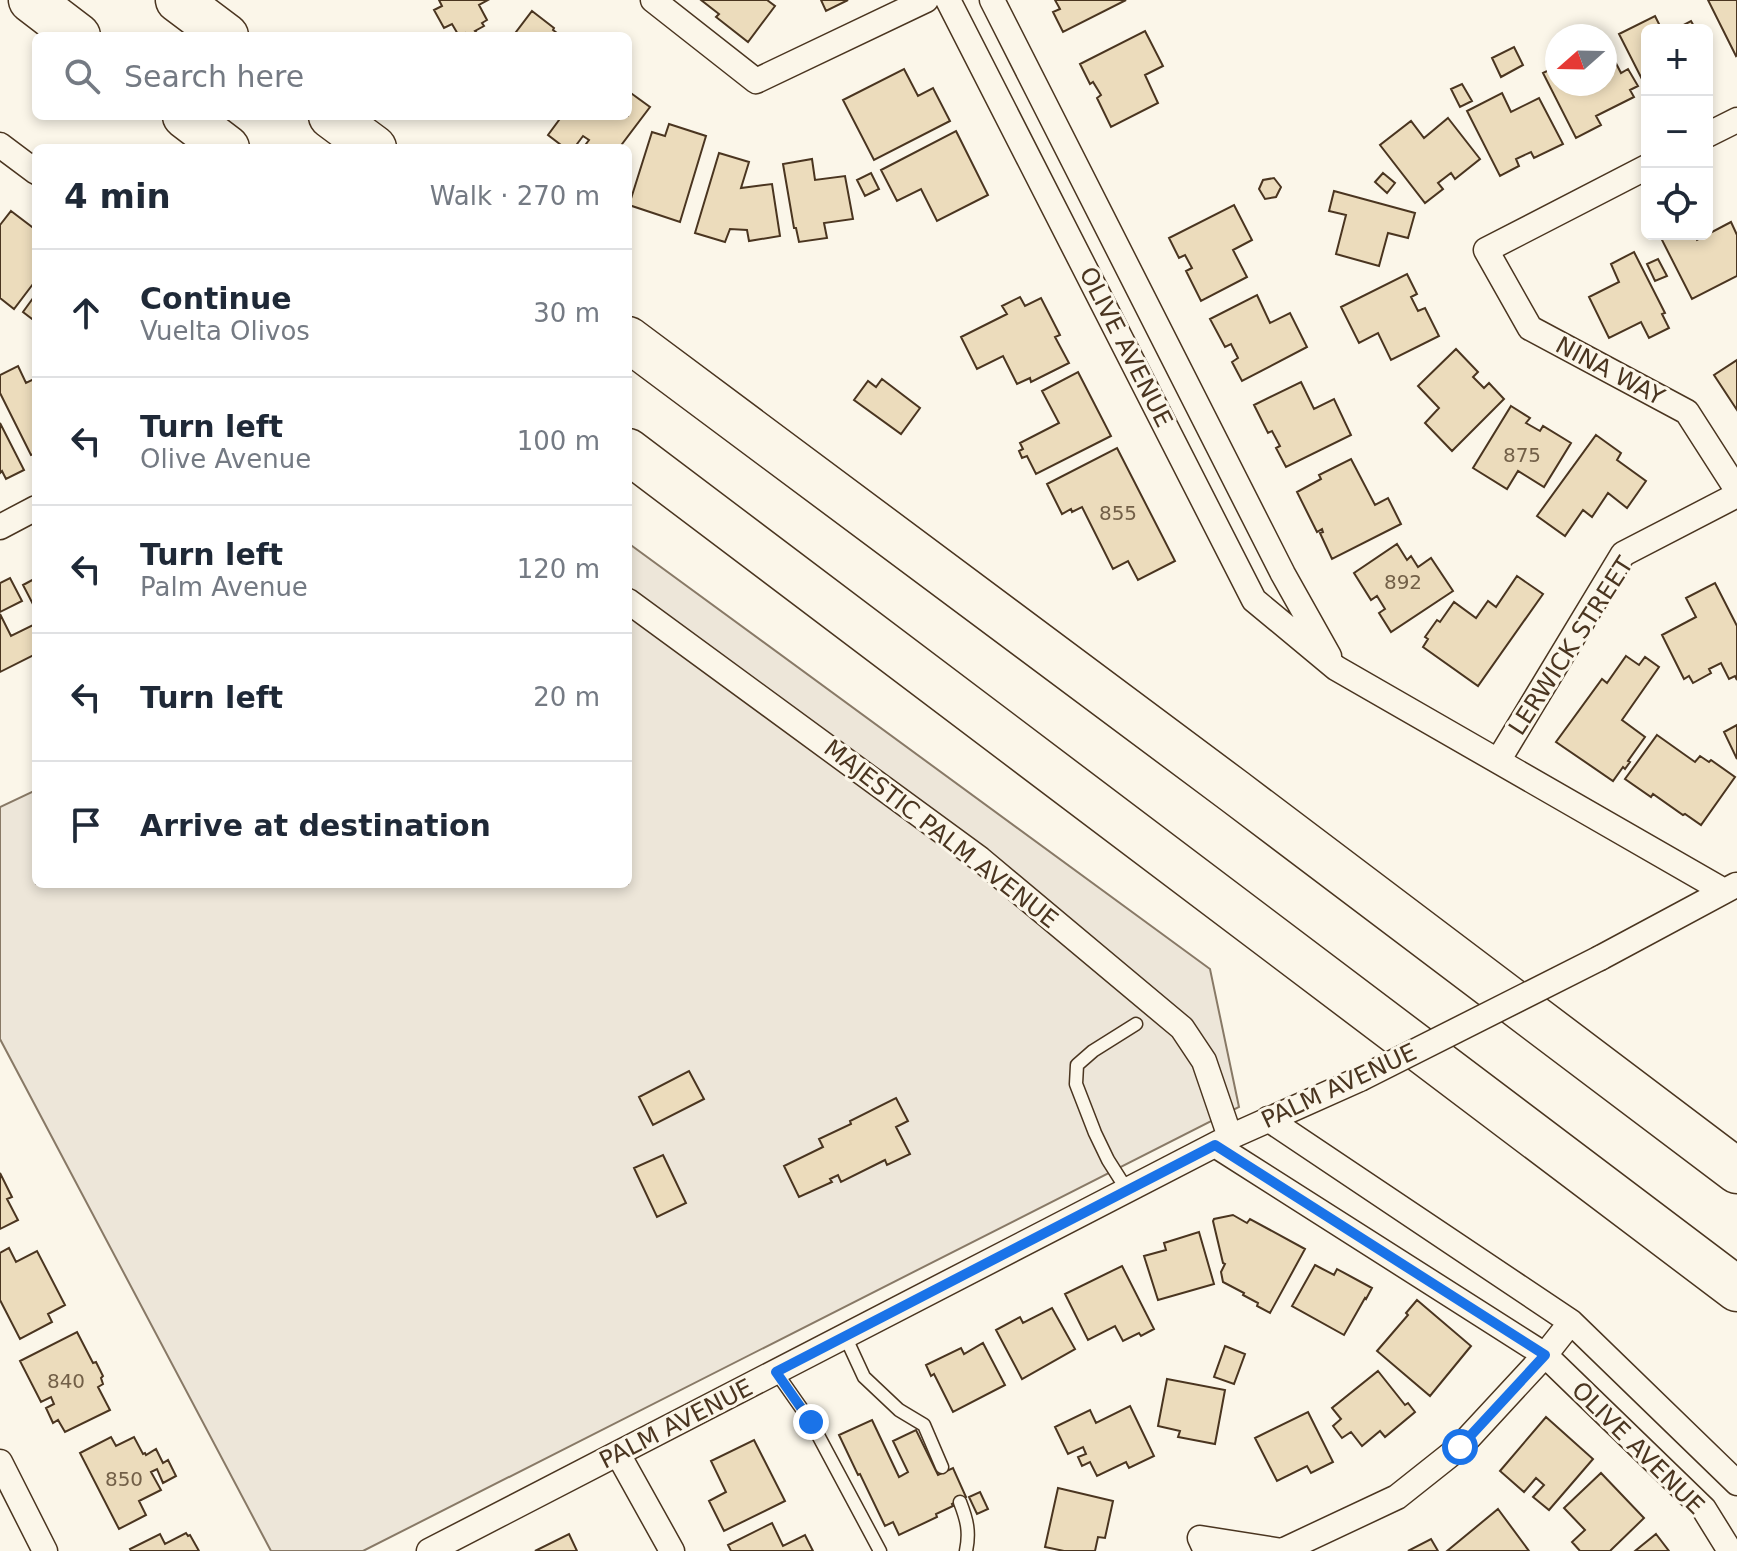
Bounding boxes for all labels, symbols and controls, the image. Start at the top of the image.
north arrow [1545,24,1617,96]
map controls [1641,24,1713,240]
button: + [1641,24,1713,96]
search box [32,32,632,120]
icon: search [60,54,104,98]
text: Search here [124,59,304,94]
button: − [1641,96,1713,168]
button: locate [1641,168,1713,240]
text: 4 min [64,176,171,216]
text: Walk · 270 m [430,181,600,211]
street label: OLIVE AVENUE [1074,262,1178,432]
text: Continue [140,281,292,316]
icon: ahead [64,291,108,335]
text: 30 m [533,298,600,328]
text: Vuelta Olivos [140,316,310,346]
street label: NINA WAY [1551,331,1669,411]
text: Turn left [140,409,283,444]
icon: left [64,419,108,463]
text: 100 m [517,426,600,456]
house number: 875 [1503,443,1541,467]
text: Olive Avenue [140,444,311,474]
house number: 855 [1099,501,1137,525]
text: Turn left [140,537,283,572]
icon: left [64,547,108,591]
street label: LERWICK STREET [1503,551,1639,740]
text: 120 m [517,554,600,584]
house number: 892 [1384,570,1422,594]
text: Palm Avenue [140,572,308,602]
icon: left [64,675,108,719]
text: Turn left [140,680,283,715]
text: 20 m [533,682,600,712]
street label: MAJESTIC PALM AVENUE [819,734,1063,934]
icon: arrive [64,803,108,847]
text: Arrive at destination [140,808,491,843]
street label: PALM AVENUE [1257,1038,1421,1134]
house number: 840 [47,1369,85,1393]
street label: PALM AVENUE [595,1373,757,1475]
street label: OLIVE AVENUE [1566,1376,1710,1520]
route end [793,1404,829,1440]
route start [1442,1429,1478,1465]
house number: 850 [105,1467,143,1491]

